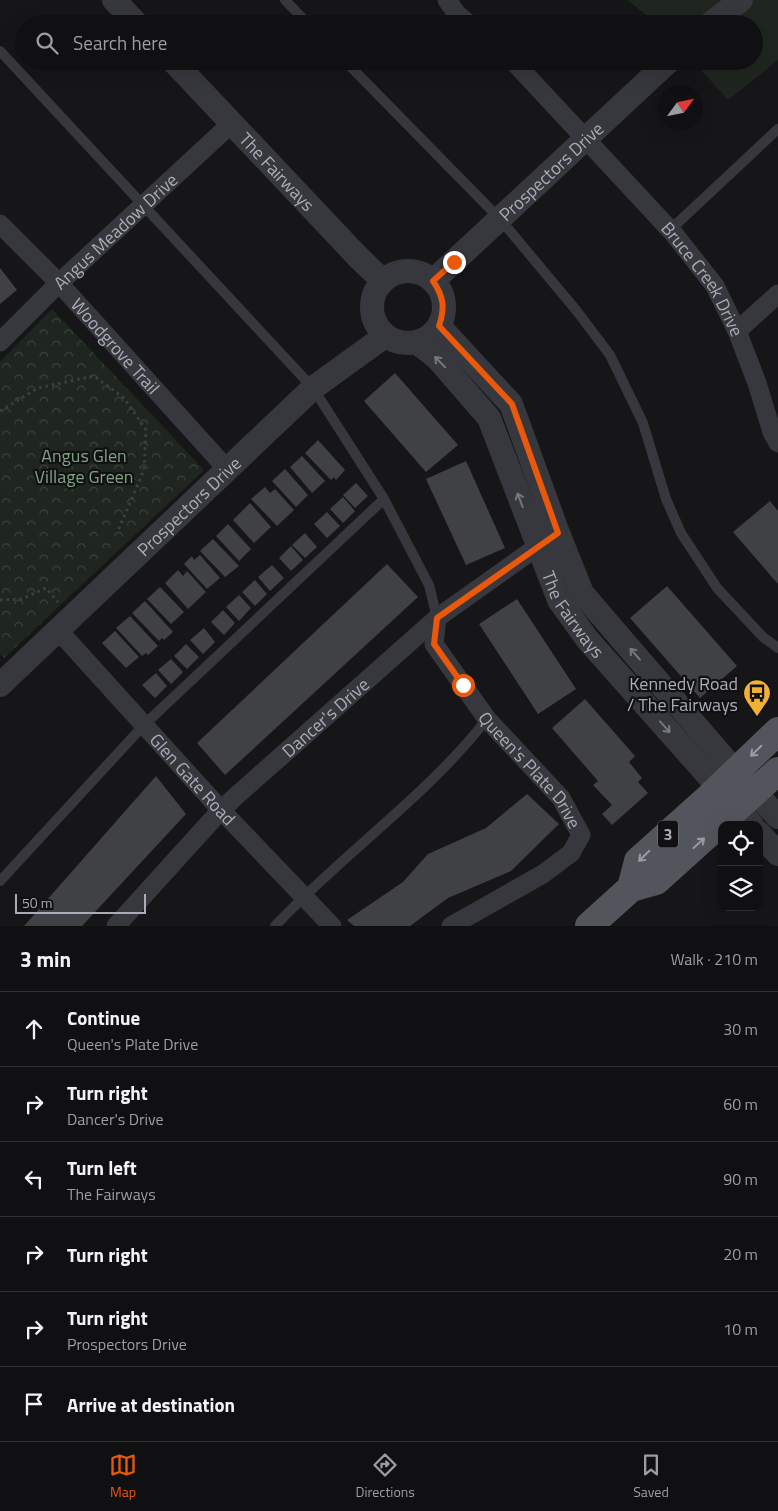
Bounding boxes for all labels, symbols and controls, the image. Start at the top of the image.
search box [15,15,763,70]
text: Search here [73,28,167,57]
icon: search [33,29,61,57]
north arrow [658,85,703,130]
street label: Prospectors Drive [492,115,609,227]
street label: The Fairways [233,126,321,217]
street label: Angus Meadow Drive [47,167,183,296]
street label: Bruce Creek Drive [655,215,751,341]
route end [443,251,466,274]
street label: Woodgrove Trail [65,292,166,400]
one-way arrow [434,356,446,369]
park label: Angus Glen Village Green [34,442,134,490]
street label: Prospectors Drive [130,450,247,562]
one-way arrow [515,493,524,509]
street label: The Fairways [535,567,611,664]
one-way arrow [629,648,641,661]
place label: Kennedy Road / The Fairways [627,670,738,718]
street label: Dancer's Drive [275,671,375,763]
route start [452,674,475,697]
bus stop icon: Kennedy Road / The Fairways [742,678,772,717]
street label: Queen's Plate Drive [472,706,588,833]
one-way arrow [659,721,670,734]
street label: Glen Gate Road [144,727,242,831]
one-way arrow [750,745,763,757]
road number: 3 [658,821,678,848]
map controls [718,821,763,911]
button: locate [718,821,763,866]
one-way arrow [693,837,706,848]
one-way arrow [637,850,650,862]
button: layers [718,866,763,911]
scale bar [15,891,146,914]
text: 50 m [22,892,52,913]
text: 3 min [20,943,71,975]
text: Walk · 210 m [670,947,758,971]
text: Continue [67,1003,140,1032]
icon: ahead [20,1015,48,1043]
text: 30 m [723,1017,758,1041]
text: Queen's Plate Drive [67,1032,198,1056]
text: Turn right [67,1078,148,1107]
icon: right [20,1090,48,1118]
text: 60 m [723,1092,758,1116]
text: Dancer's Drive [67,1107,164,1131]
text: Turn left [67,1153,137,1182]
icon: left [20,1165,48,1193]
text: 90 m [723,1167,758,1191]
text: The Fairways [67,1182,156,1206]
icon: right [20,1240,48,1268]
text: Turn right [67,1240,148,1269]
text: 20 m [723,1242,758,1266]
text: Turn right [67,1303,148,1332]
icon: right [20,1315,48,1343]
text: 10 m [723,1317,758,1341]
text: Prospectors Drive [67,1332,187,1356]
icon: arrive [20,1390,48,1418]
text: Arrive at destination [67,1390,235,1419]
tab: Map [109,1451,137,1502]
tab: Directions [355,1451,415,1502]
tab: Saved [633,1451,669,1502]

